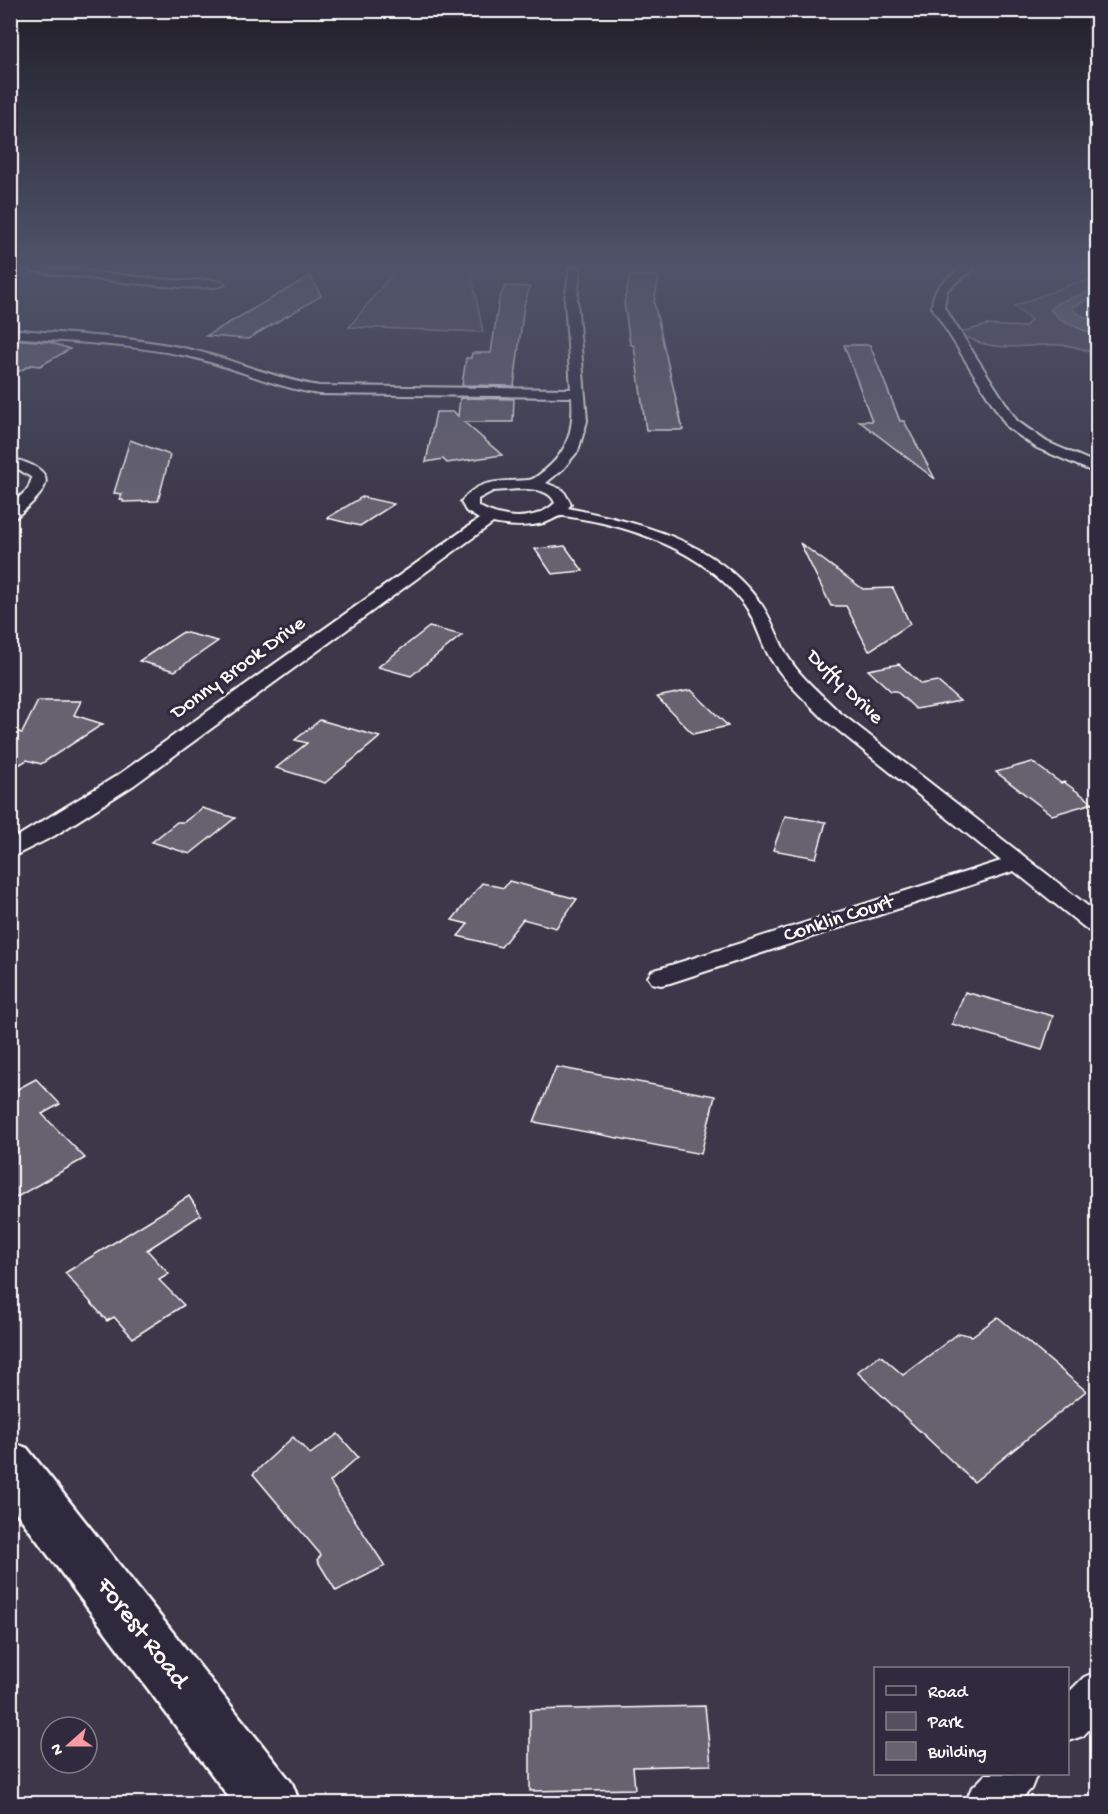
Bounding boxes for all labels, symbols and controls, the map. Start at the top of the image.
street label: Donny Brook Drive [165,611,312,727]
street label: Duffy Drive [799,644,889,732]
street label: Conklin Court [781,890,899,949]
street label: Forest Road [87,1571,195,1697]
legend [874,1667,1069,1775]
text: Road [928,1683,969,1704]
text: Park [927,1713,964,1734]
north arrow [39,1715,99,1775]
text: N [47,1740,69,1757]
text: Building [927,1743,987,1764]

